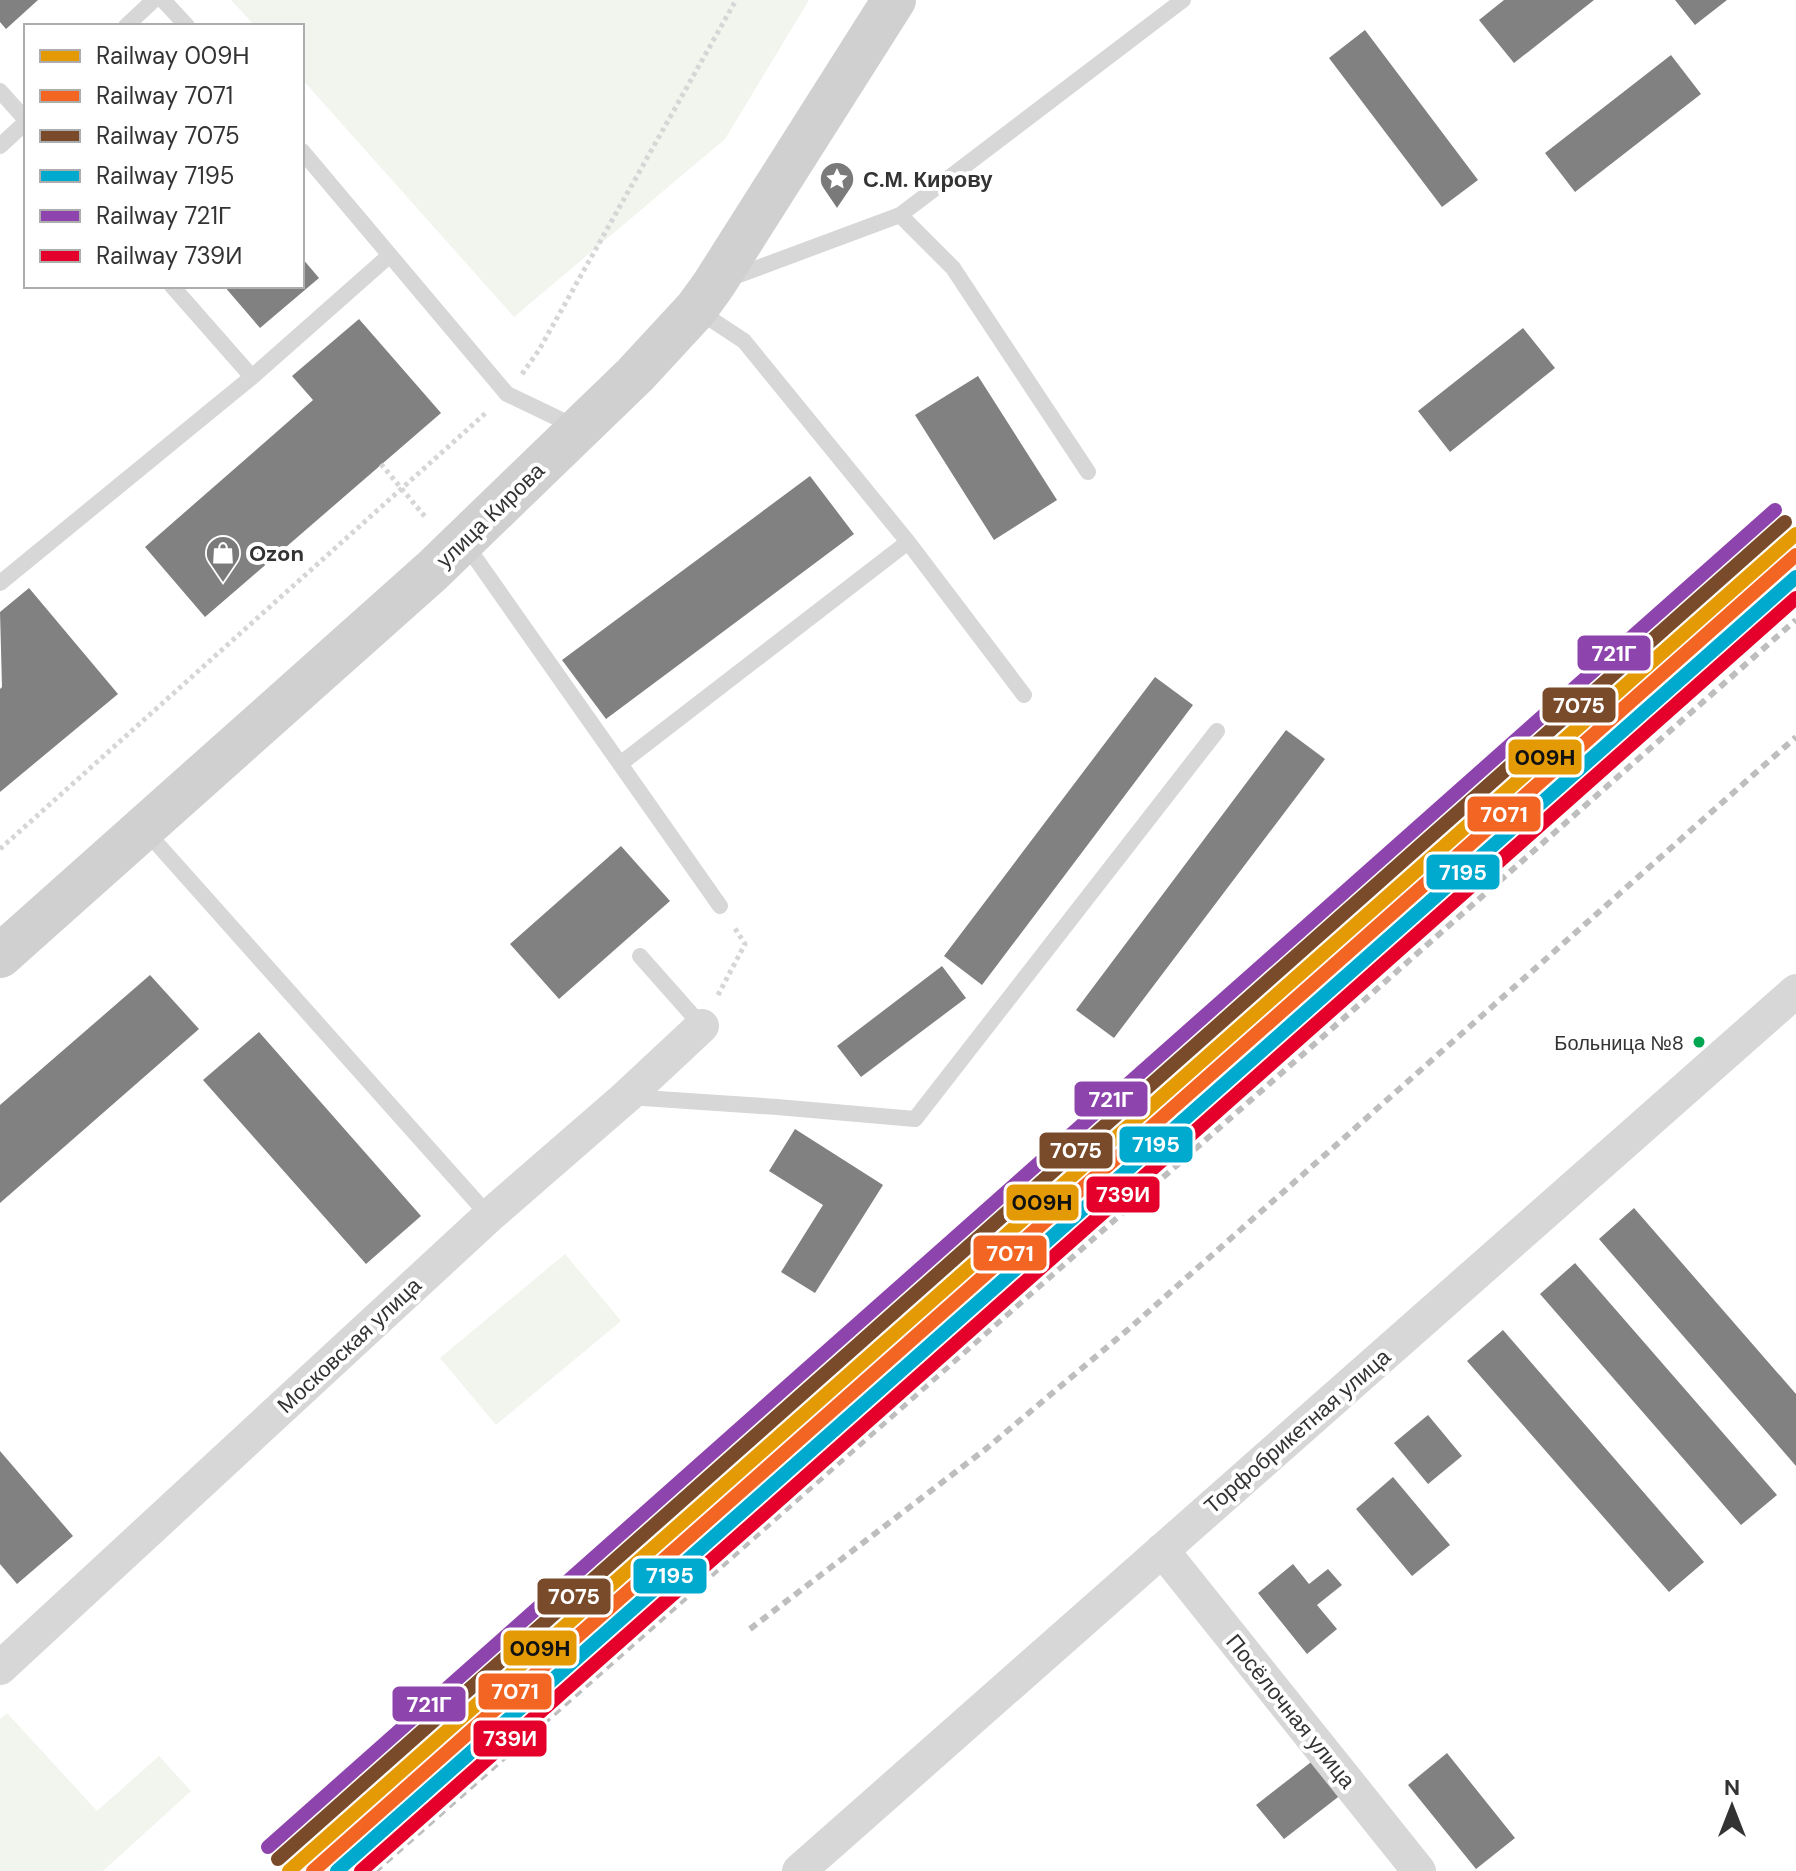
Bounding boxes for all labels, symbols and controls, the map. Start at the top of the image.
legend [24,24,304,288]
text: Railway 009Н [96,40,250,71]
text: Railway 7071 [96,80,233,111]
text: Railway 7075 [96,120,240,151]
text: Railway 7195 [96,160,235,191]
place icon: С.М. Кирову [818,160,856,210]
place label: С.М. Кирову [863,165,993,194]
text: Railway 721Г [96,200,231,231]
text: Railway 739И [96,240,242,271]
street label: улица Кирова [430,456,551,574]
shop icon: Ozon [204,534,242,584]
place label: Ozon [249,539,304,568]
line badge: 721Г [1576,634,1652,672]
text: 721Г [1592,639,1637,668]
line badge: 7075 [1541,686,1617,724]
text: 7075 [1553,691,1605,720]
line badge: 009Н [1507,738,1583,776]
text: 009Н [1515,743,1575,772]
line badge: 7071 [1466,795,1542,833]
text: 7071 [1480,800,1528,829]
line badge: 7195 [1425,853,1501,891]
text: 7195 [1439,858,1487,887]
place label: Больница №8 [1554,1030,1684,1056]
marker: Больница №8 [1691,1034,1707,1050]
line badge: 721Г [1073,1080,1149,1118]
text: 721Г [1089,1085,1134,1114]
line badge: 7195 [1118,1125,1194,1164]
text: 7195 [1132,1130,1180,1159]
line badge: 7075 [1038,1131,1114,1170]
text: 7075 [1050,1136,1102,1165]
line badge: 739И [1085,1175,1161,1214]
text: 739И [1096,1180,1150,1209]
line badge: 009Н [1005,1183,1080,1222]
text: 009Н [1012,1188,1072,1217]
line badge: 7071 [972,1234,1048,1272]
text: 7071 [986,1239,1034,1268]
street label: Московская улица [271,1270,428,1420]
street label: Торфобрикетная улица [1198,1342,1397,1520]
line badge: 7195 [632,1557,708,1595]
text: 7195 [646,1561,694,1590]
line badge: 7075 [536,1577,612,1616]
text: 7075 [548,1582,600,1611]
street label: Посёлочная улица [1219,1628,1362,1795]
line badge: 009Н [502,1629,578,1667]
text: 009Н [510,1634,570,1663]
line badge: 7071 [477,1672,553,1711]
text: 7071 [491,1677,539,1706]
line badge: 721Г [391,1685,467,1723]
text: 721Г [407,1690,452,1719]
line badge: 739И [472,1719,548,1758]
text: 739И [483,1724,537,1753]
north arrow [1692,1767,1772,1847]
text: N [1724,1773,1740,1802]

